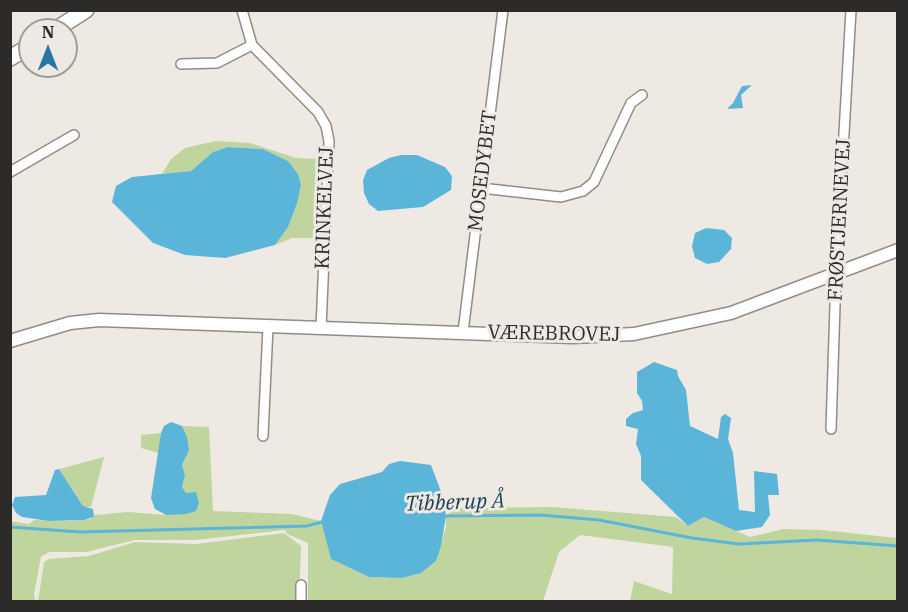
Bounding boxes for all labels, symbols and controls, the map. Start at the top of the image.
north arrow [18,18,78,78]
text: N [42,22,54,42]
street label: MOSEDYBET [464,109,502,233]
street label: FRØSTJERNEVEJ [824,138,856,302]
street label: KRINKELVEJ [311,146,339,270]
street label: VÆREBROVEJ [487,321,621,347]
water label: Tibberup Å [405,489,505,517]

